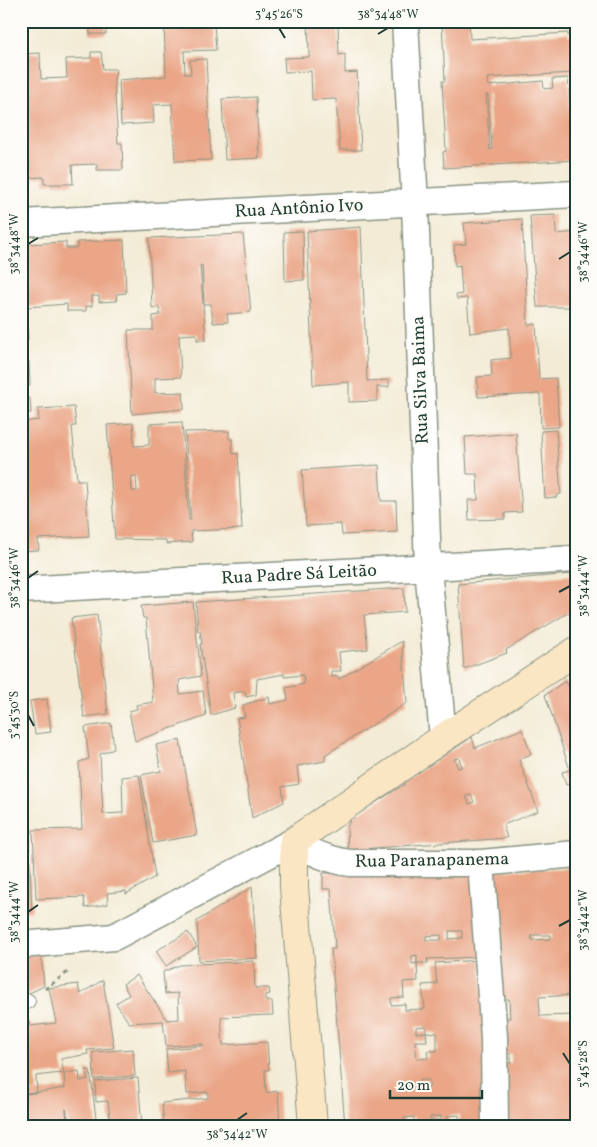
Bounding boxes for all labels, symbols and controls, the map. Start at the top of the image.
text: 3°45'26"S [255,7,303,23]
text: 38°34'48"W [358,7,418,23]
street label: Rua Antônio Ivo [234,193,364,225]
text: 38°34'48"W [7,214,23,274]
text: 38°34'46"W [576,222,592,283]
street label: Rua Silva Baima [406,315,436,445]
text: 38°34'46"W [7,548,23,609]
text: 38°34'44"W [576,555,592,617]
street label: Rua Padre Sá Leitão [221,558,377,592]
text: 3°45'30"S [7,691,23,739]
street label: Rua Paranapanema [355,847,509,875]
text: 38°34'44"W [7,881,23,943]
text: 38°34'42"W [576,889,592,951]
text: 3°45'28"S [576,1040,592,1088]
scale bar [390,1067,482,1099]
text: 20 m [397,1076,430,1097]
text: 38°34'42"W [206,1127,268,1143]

